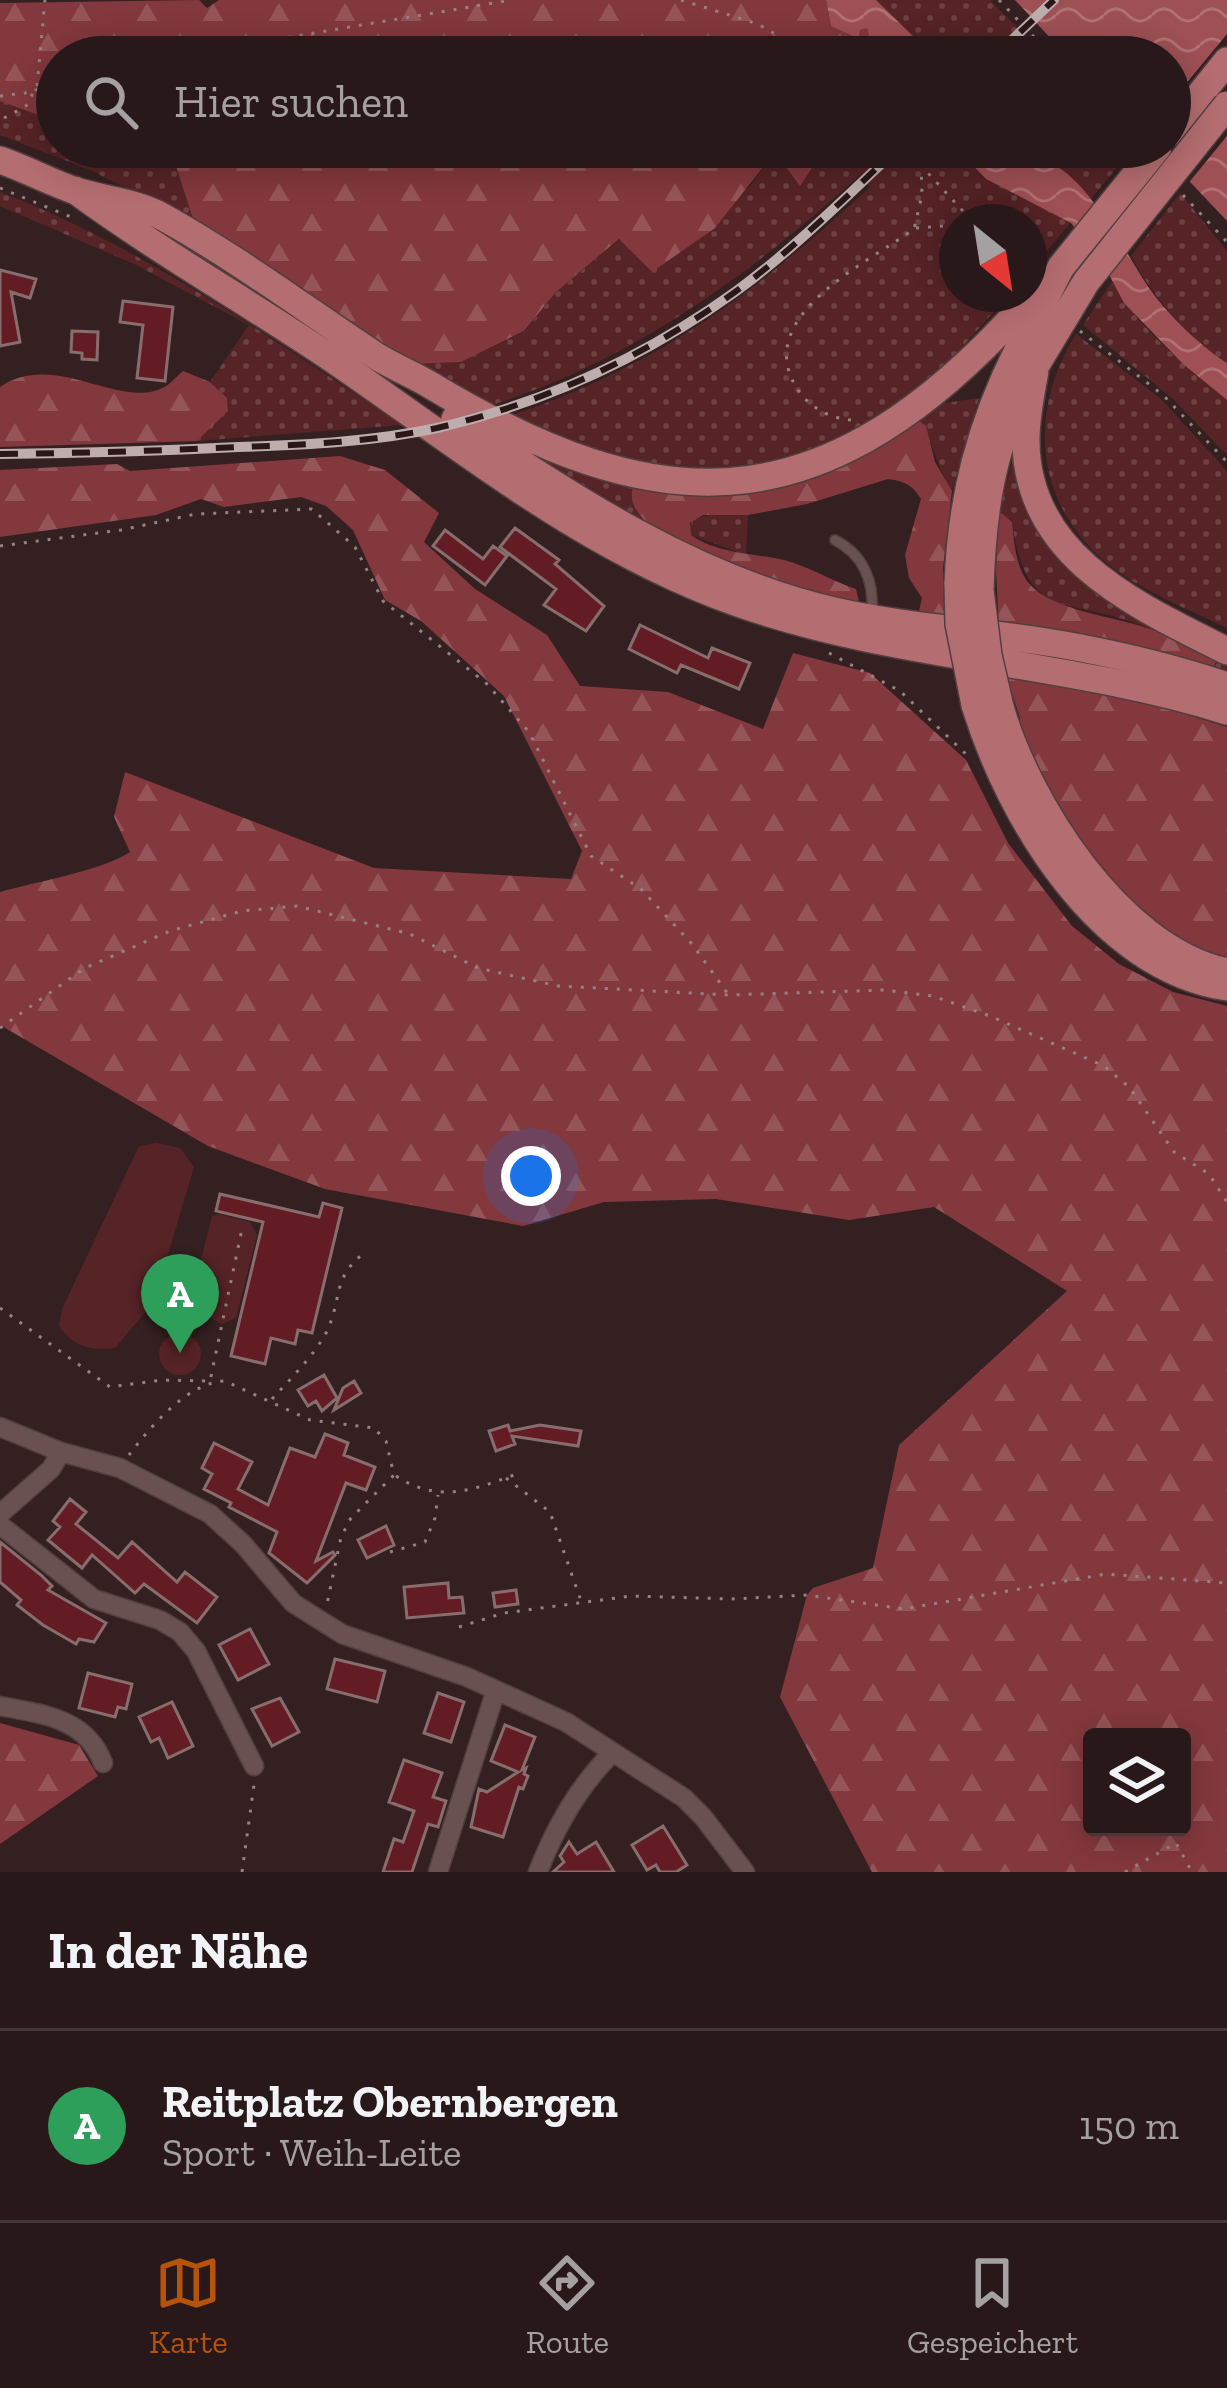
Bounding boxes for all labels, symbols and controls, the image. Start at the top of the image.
search box [36,36,1191,168]
icon: search [78,69,144,135]
text: Hier suchen [174,75,408,129]
north arrow [939,204,1047,312]
your location [501,1146,561,1206]
pin: A [141,1254,219,1353]
map controls [1083,1728,1191,1836]
button: layers [1083,1728,1191,1836]
text: In der Nähe [48,1920,308,1981]
text: Reitplatz Obernbergen [162,2075,618,2129]
text: A [74,2102,100,2149]
text: 150 m [1079,2102,1179,2149]
text: Sport · Weih-Leite [162,2129,461,2176]
tab: Karte [149,2250,228,2361]
tab: Route [526,2250,609,2361]
tab: Gespeichert [907,2250,1078,2361]

